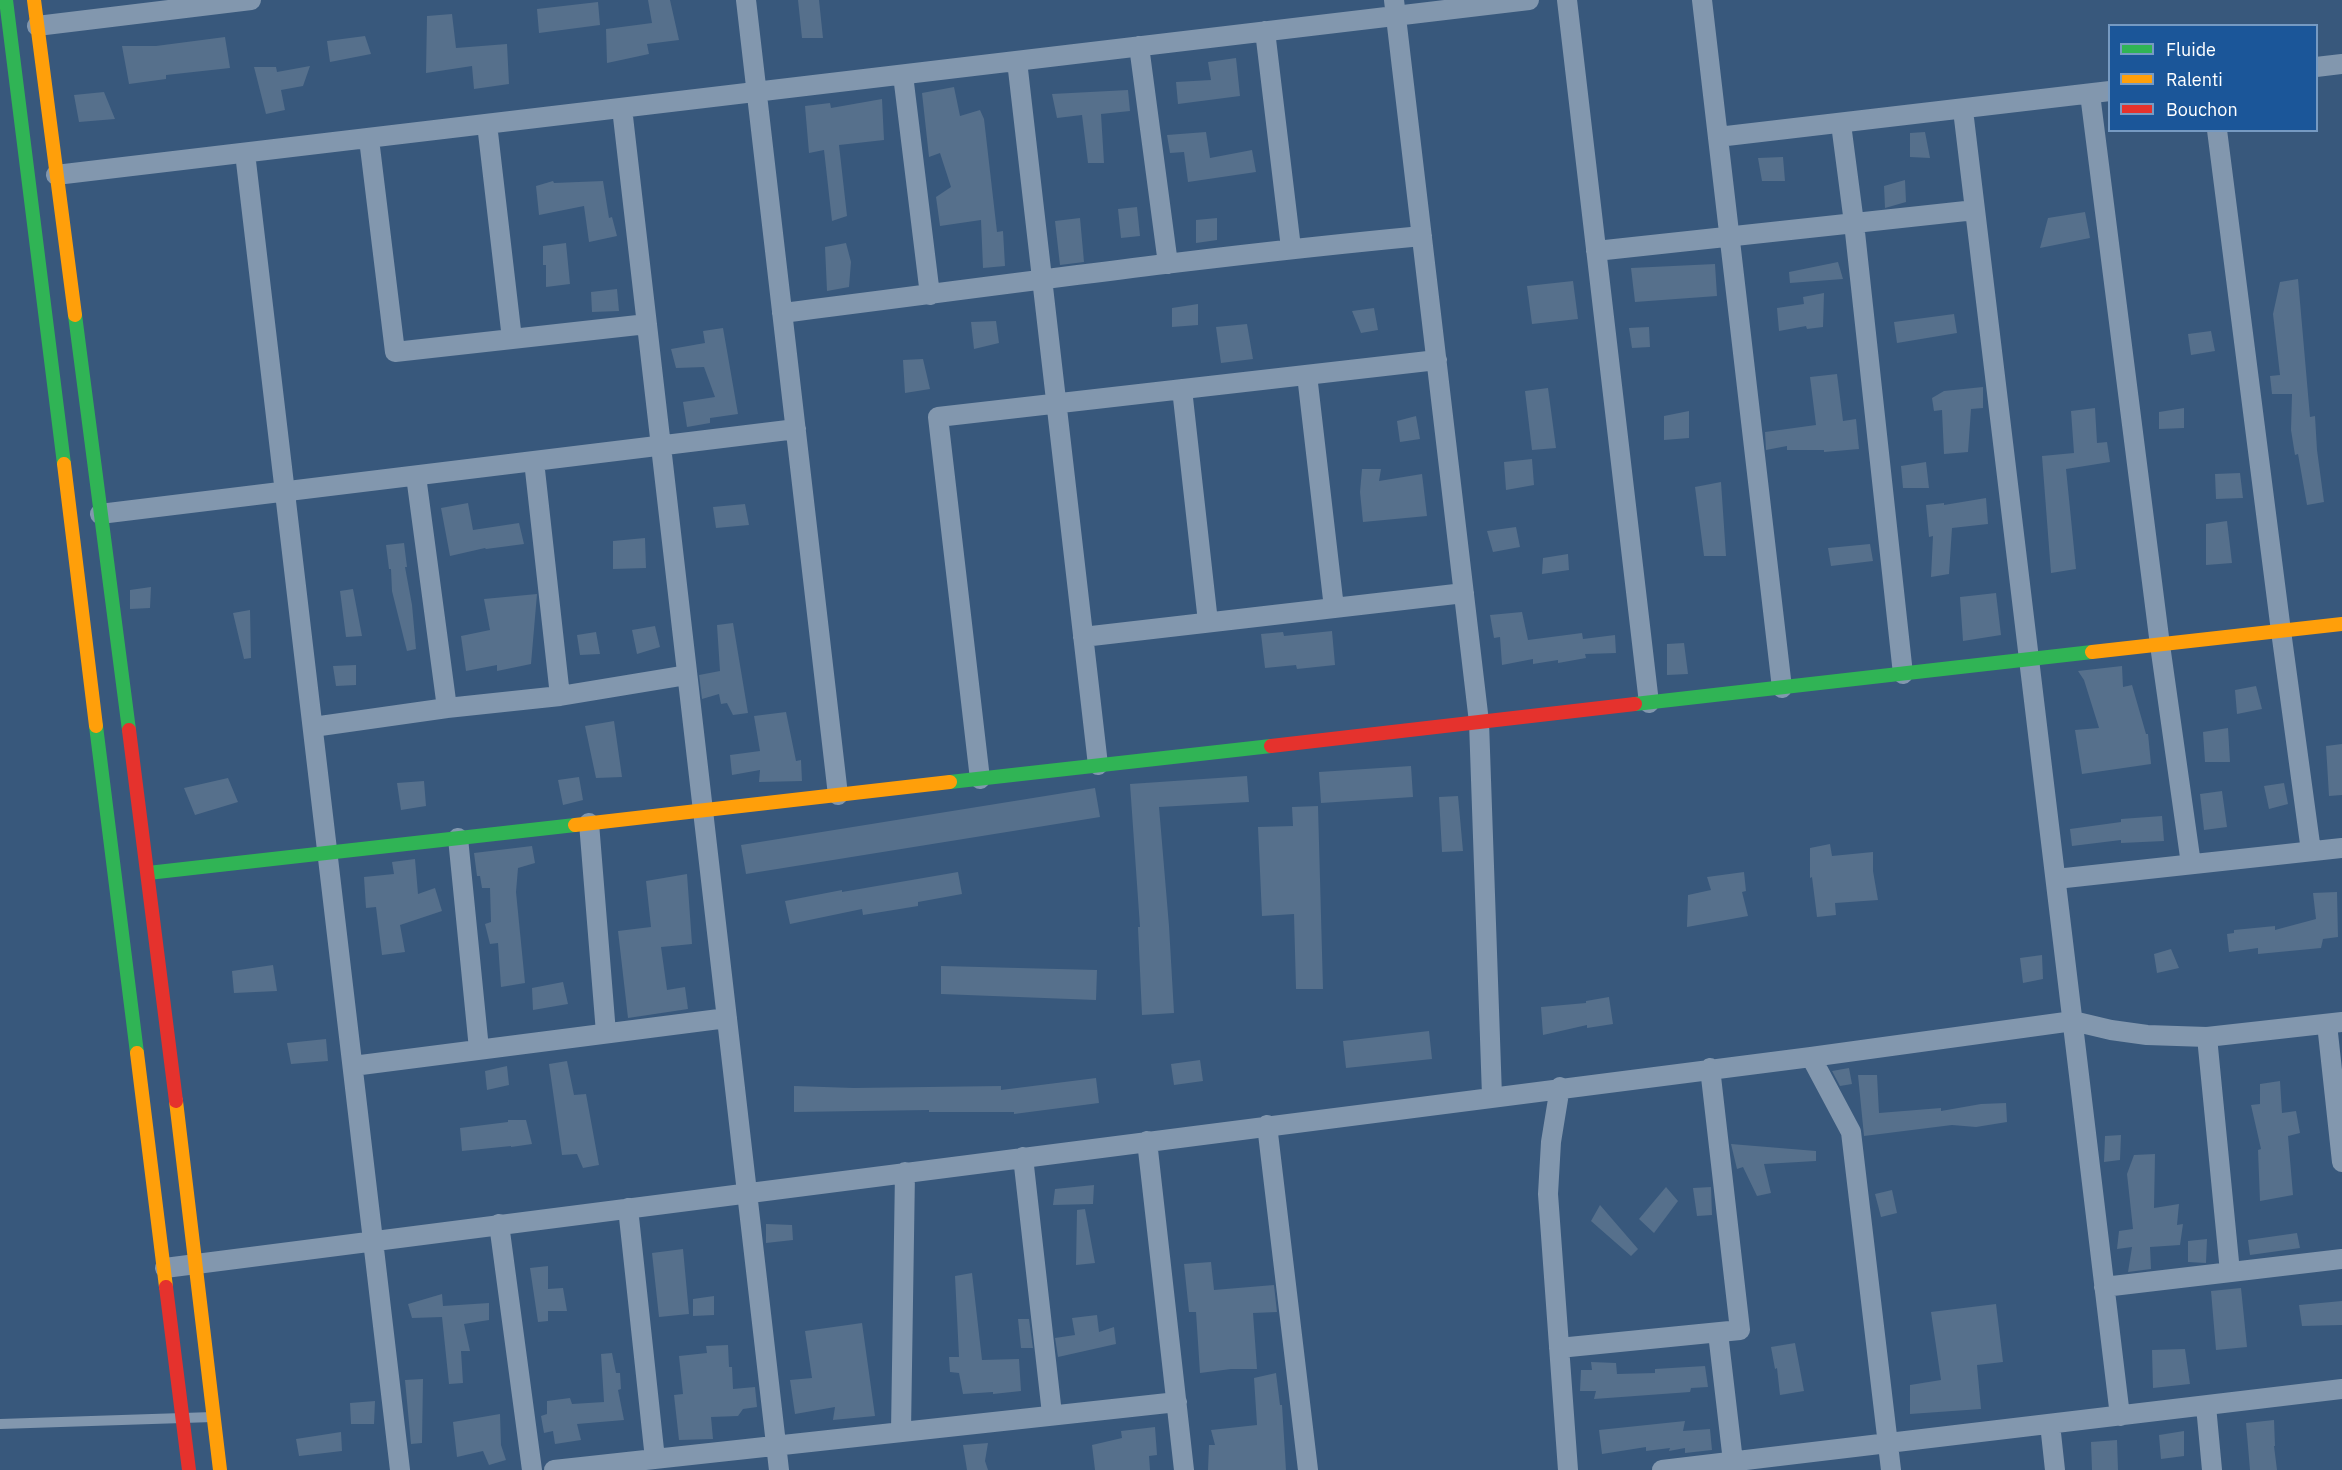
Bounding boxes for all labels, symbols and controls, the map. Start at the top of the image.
legend [2108,24,2318,132]
text: Fluide [2166,38,2216,61]
text: Ralenti [2166,68,2223,91]
text: Bouchon [2166,98,2238,121]

